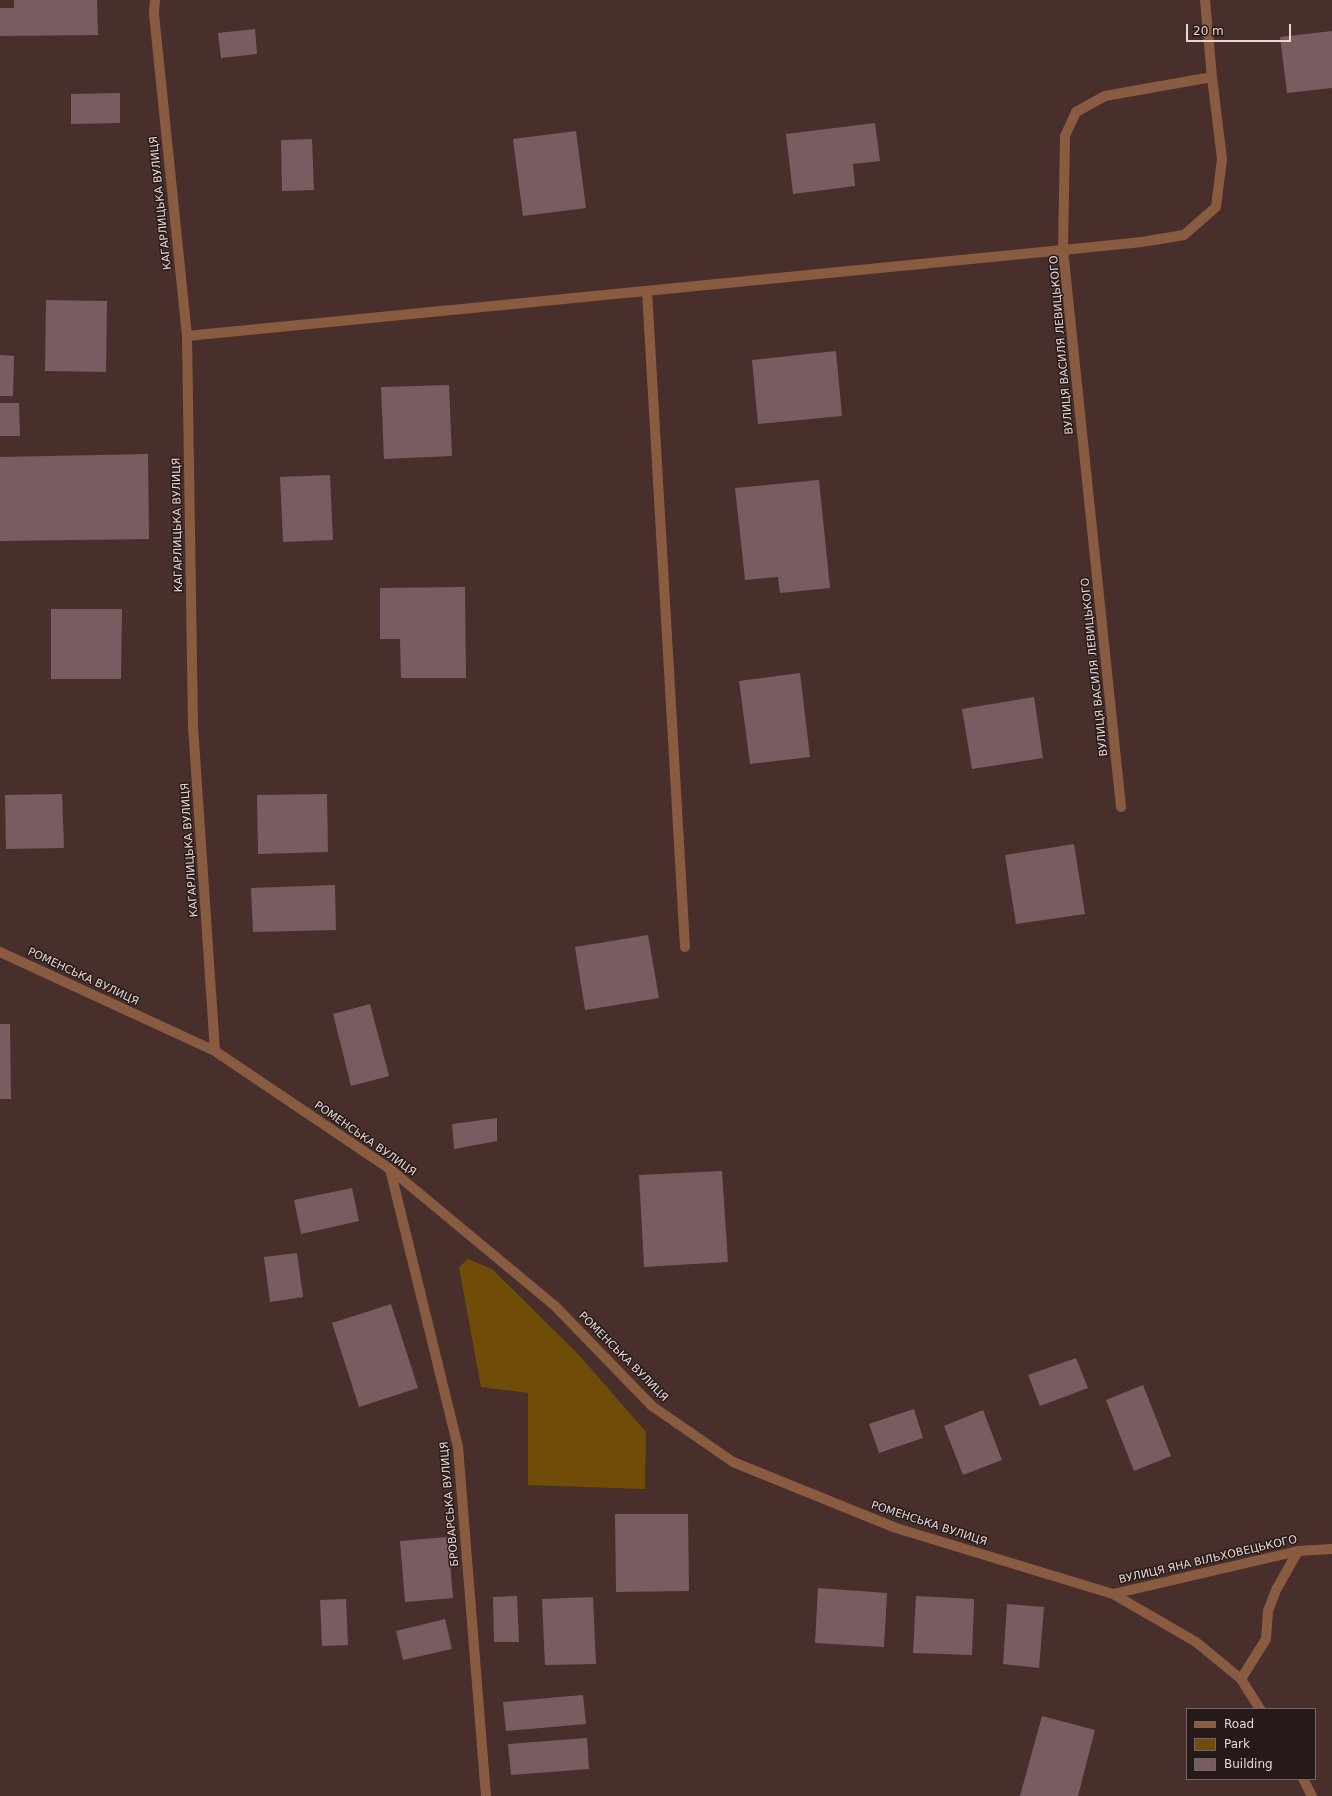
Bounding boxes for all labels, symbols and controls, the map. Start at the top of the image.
scale bar [1188,16,1293,42]
text: 20 m [1193,24,1224,38]
street label: КАГАРЛИЦЬКА ВУЛИЦЯ [147,135,175,271]
street label: ВУЛИЦЯ ВАСИЛЯ ЛЕВИЦЬКОГО [1048,255,1076,435]
street label: КАГАРЛИЦЬКА ВУЛИЦЯ [170,458,186,592]
street label: ВУЛИЦЯ ВАСИЛЯ ЛЕВИЦЬКОГО [1079,577,1111,757]
street label: КАГАРЛИЦЬКА ВУЛИЦЯ [179,782,201,918]
street label: РОМЕНСЬКА ВУЛИЦЯ [25,945,141,1009]
street label: РОМЕНСЬКА ВУЛИЦЯ [312,1099,418,1179]
street label: РОМЕНСЬКА ВУЛИЦЯ [576,1310,670,1404]
street label: БРОВАРСЬКА ВУЛИЦЯ [438,1441,462,1567]
street label: РОМЕНСЬКА ВУЛИЦЯ [869,1499,989,1549]
street label: ВУЛИЦЯ ЯНА ВІЛЬХОВЕЦЬКОГО [1118,1533,1298,1587]
legend [1186,1708,1316,1780]
text: Road [1224,1717,1254,1731]
text: Park [1224,1737,1250,1751]
text: Building [1224,1757,1273,1771]

